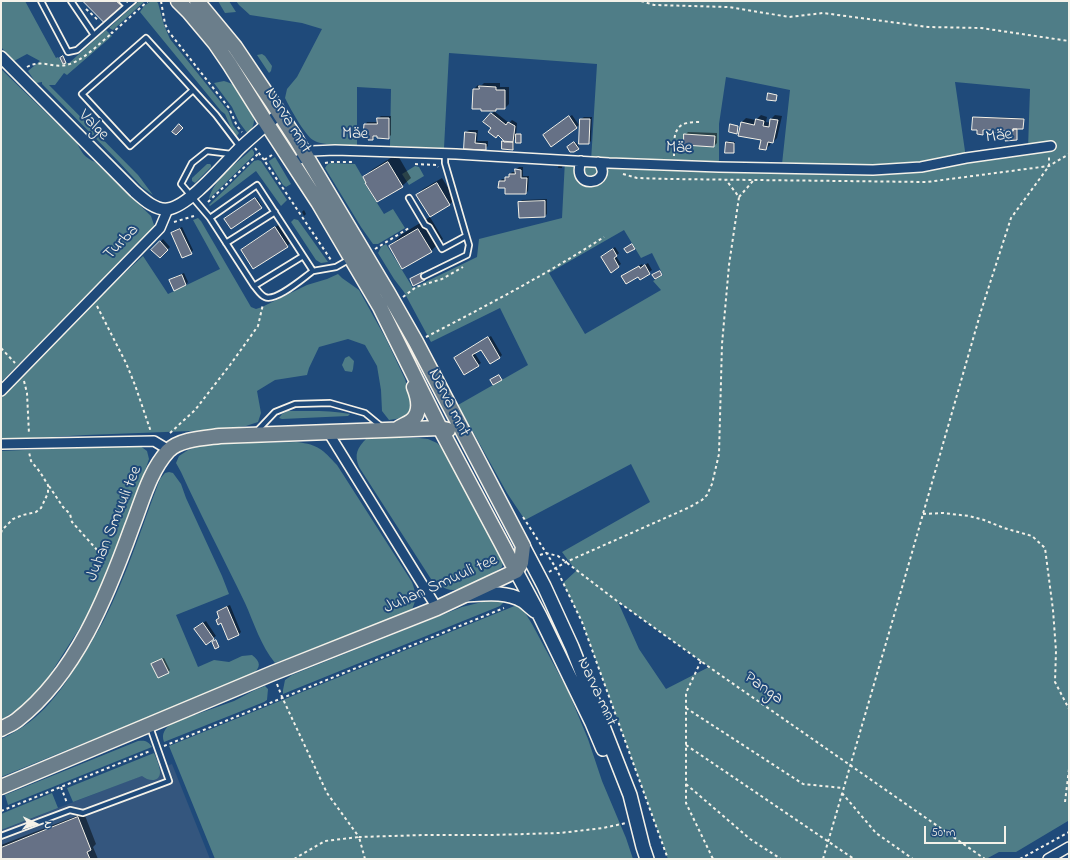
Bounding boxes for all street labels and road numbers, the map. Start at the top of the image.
street label: Narva mnt [259,85,315,157]
street label: Valge [73,106,113,146]
street label: Mäe [342,125,368,145]
street label: Mäe [984,125,1014,149]
street label: Mäe [665,138,693,160]
street label: Turba [100,221,144,265]
street label: Narva mnt [422,366,474,440]
street label: Juhan Smuuli tee [83,463,147,585]
street label: Juhan Smuuli tee [381,551,501,619]
street label: Narva mnt [571,655,621,729]
street label: Panga [739,668,787,710]

